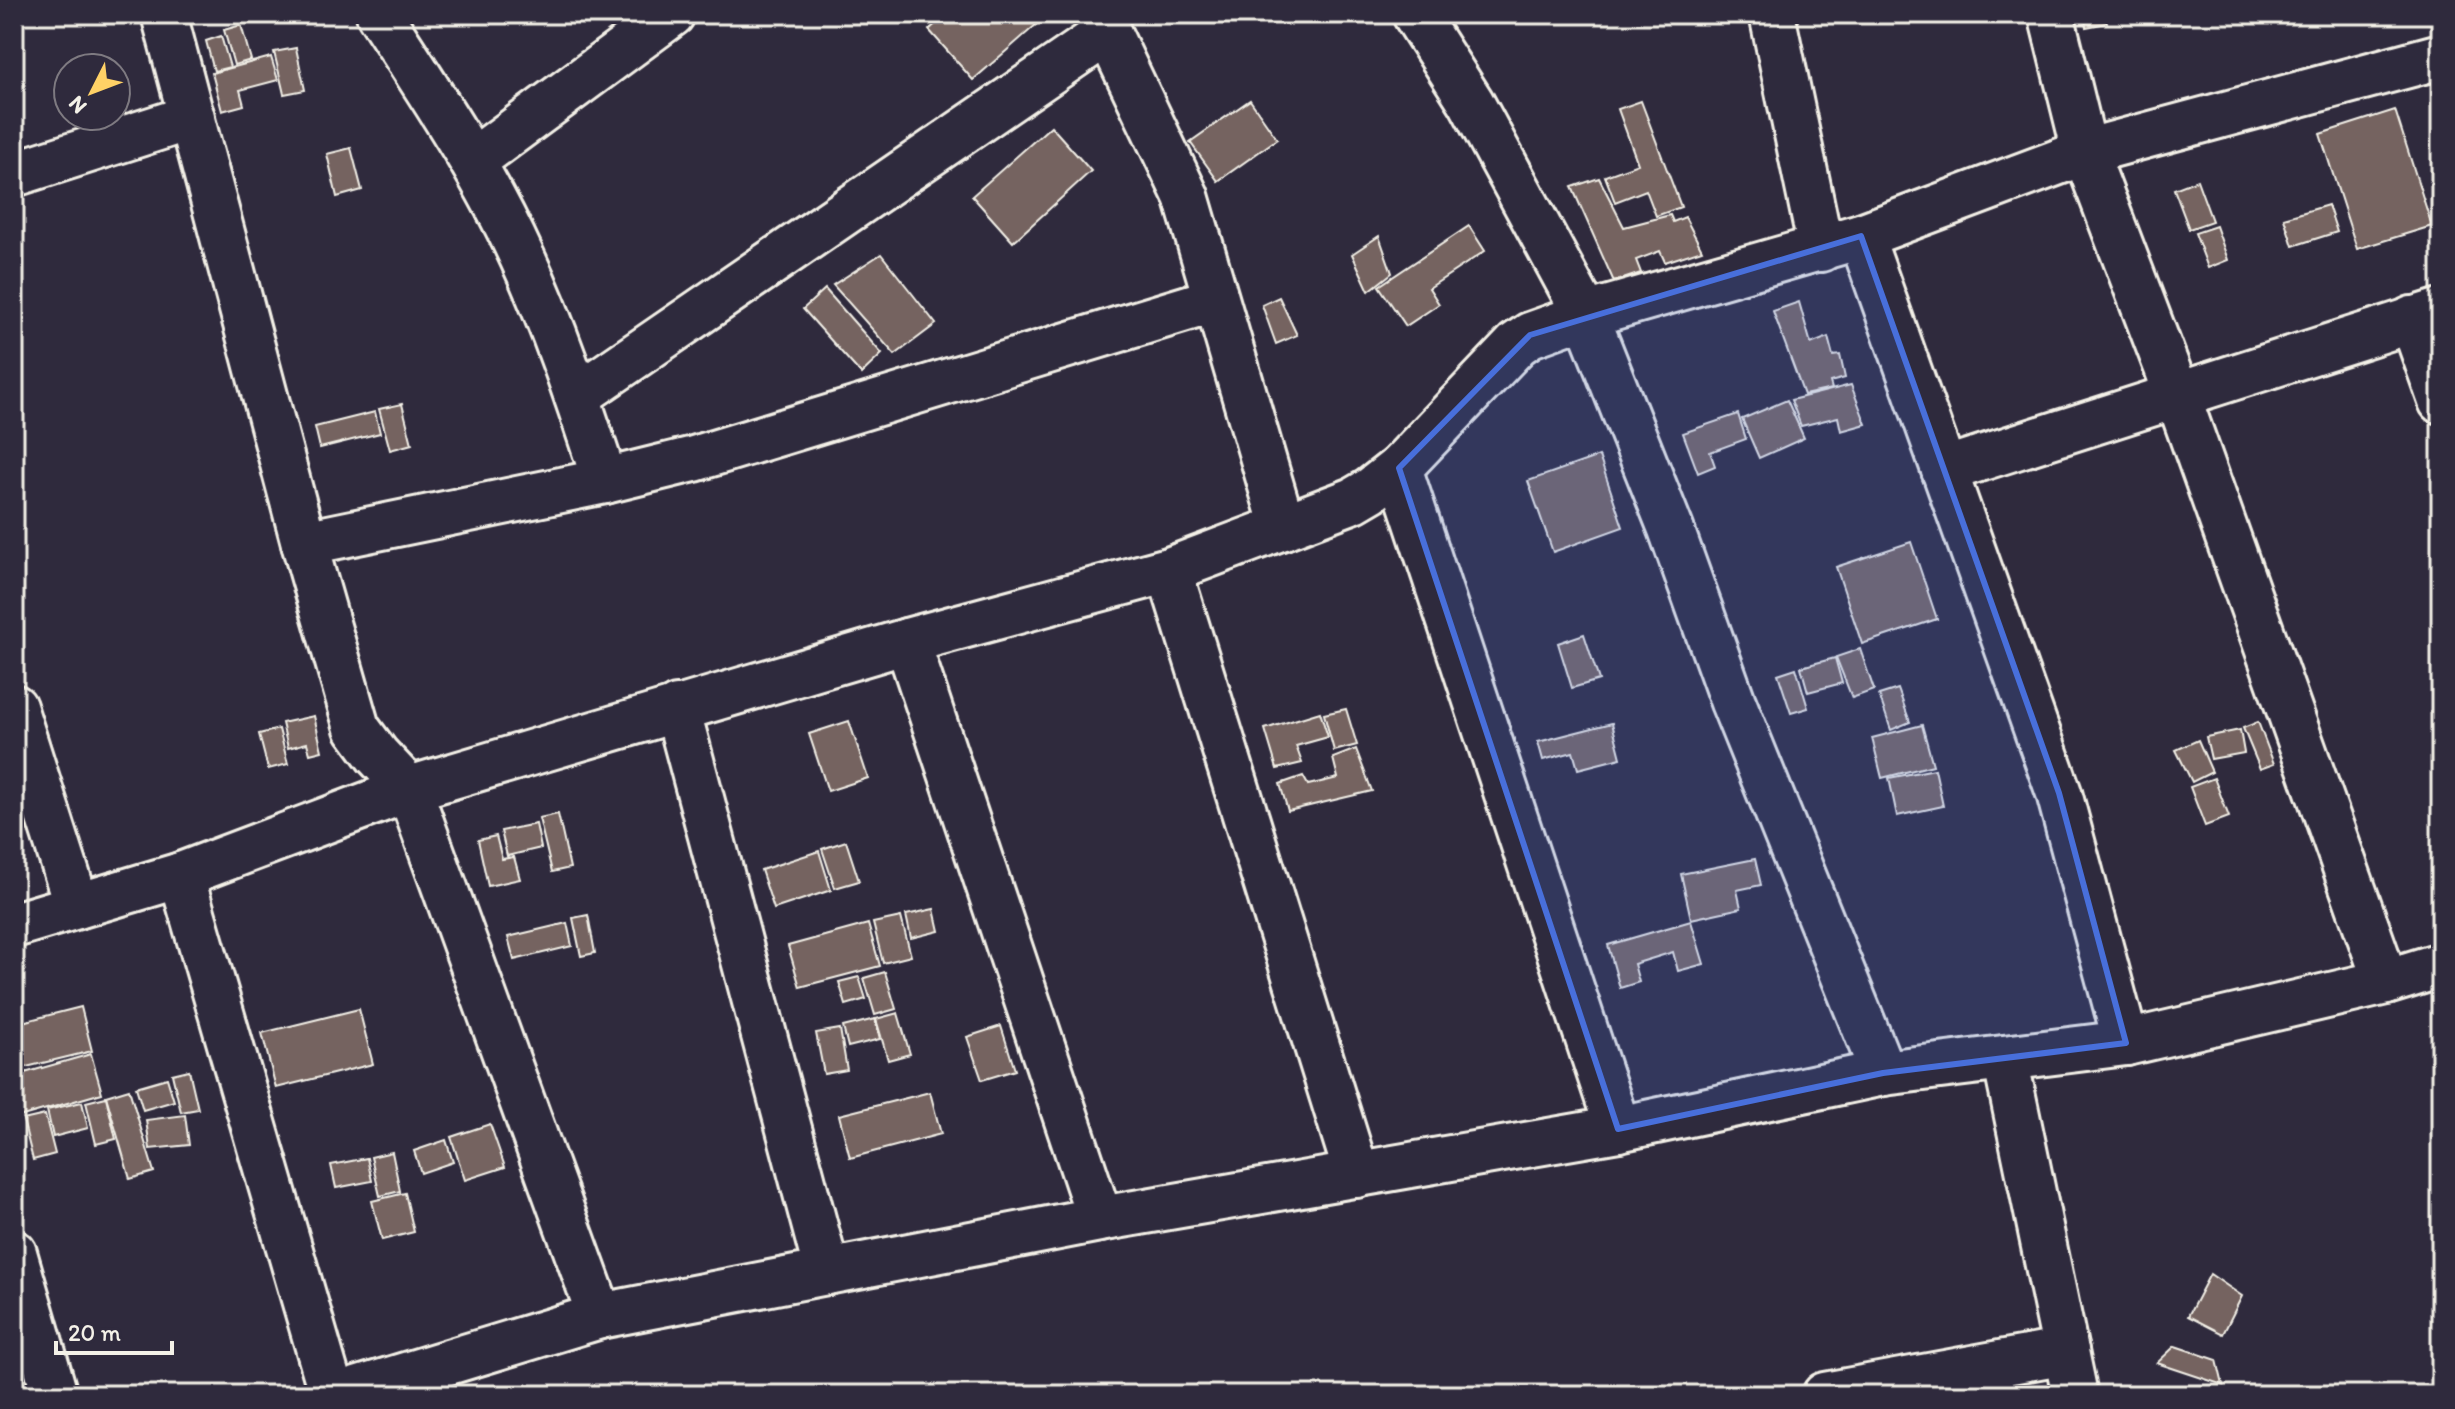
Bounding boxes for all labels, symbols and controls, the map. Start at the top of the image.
north arrow [52,52,132,132]
text: N [63,90,93,120]
scale bar [56,1305,172,1355]
text: 20 m [68,1318,121,1347]

